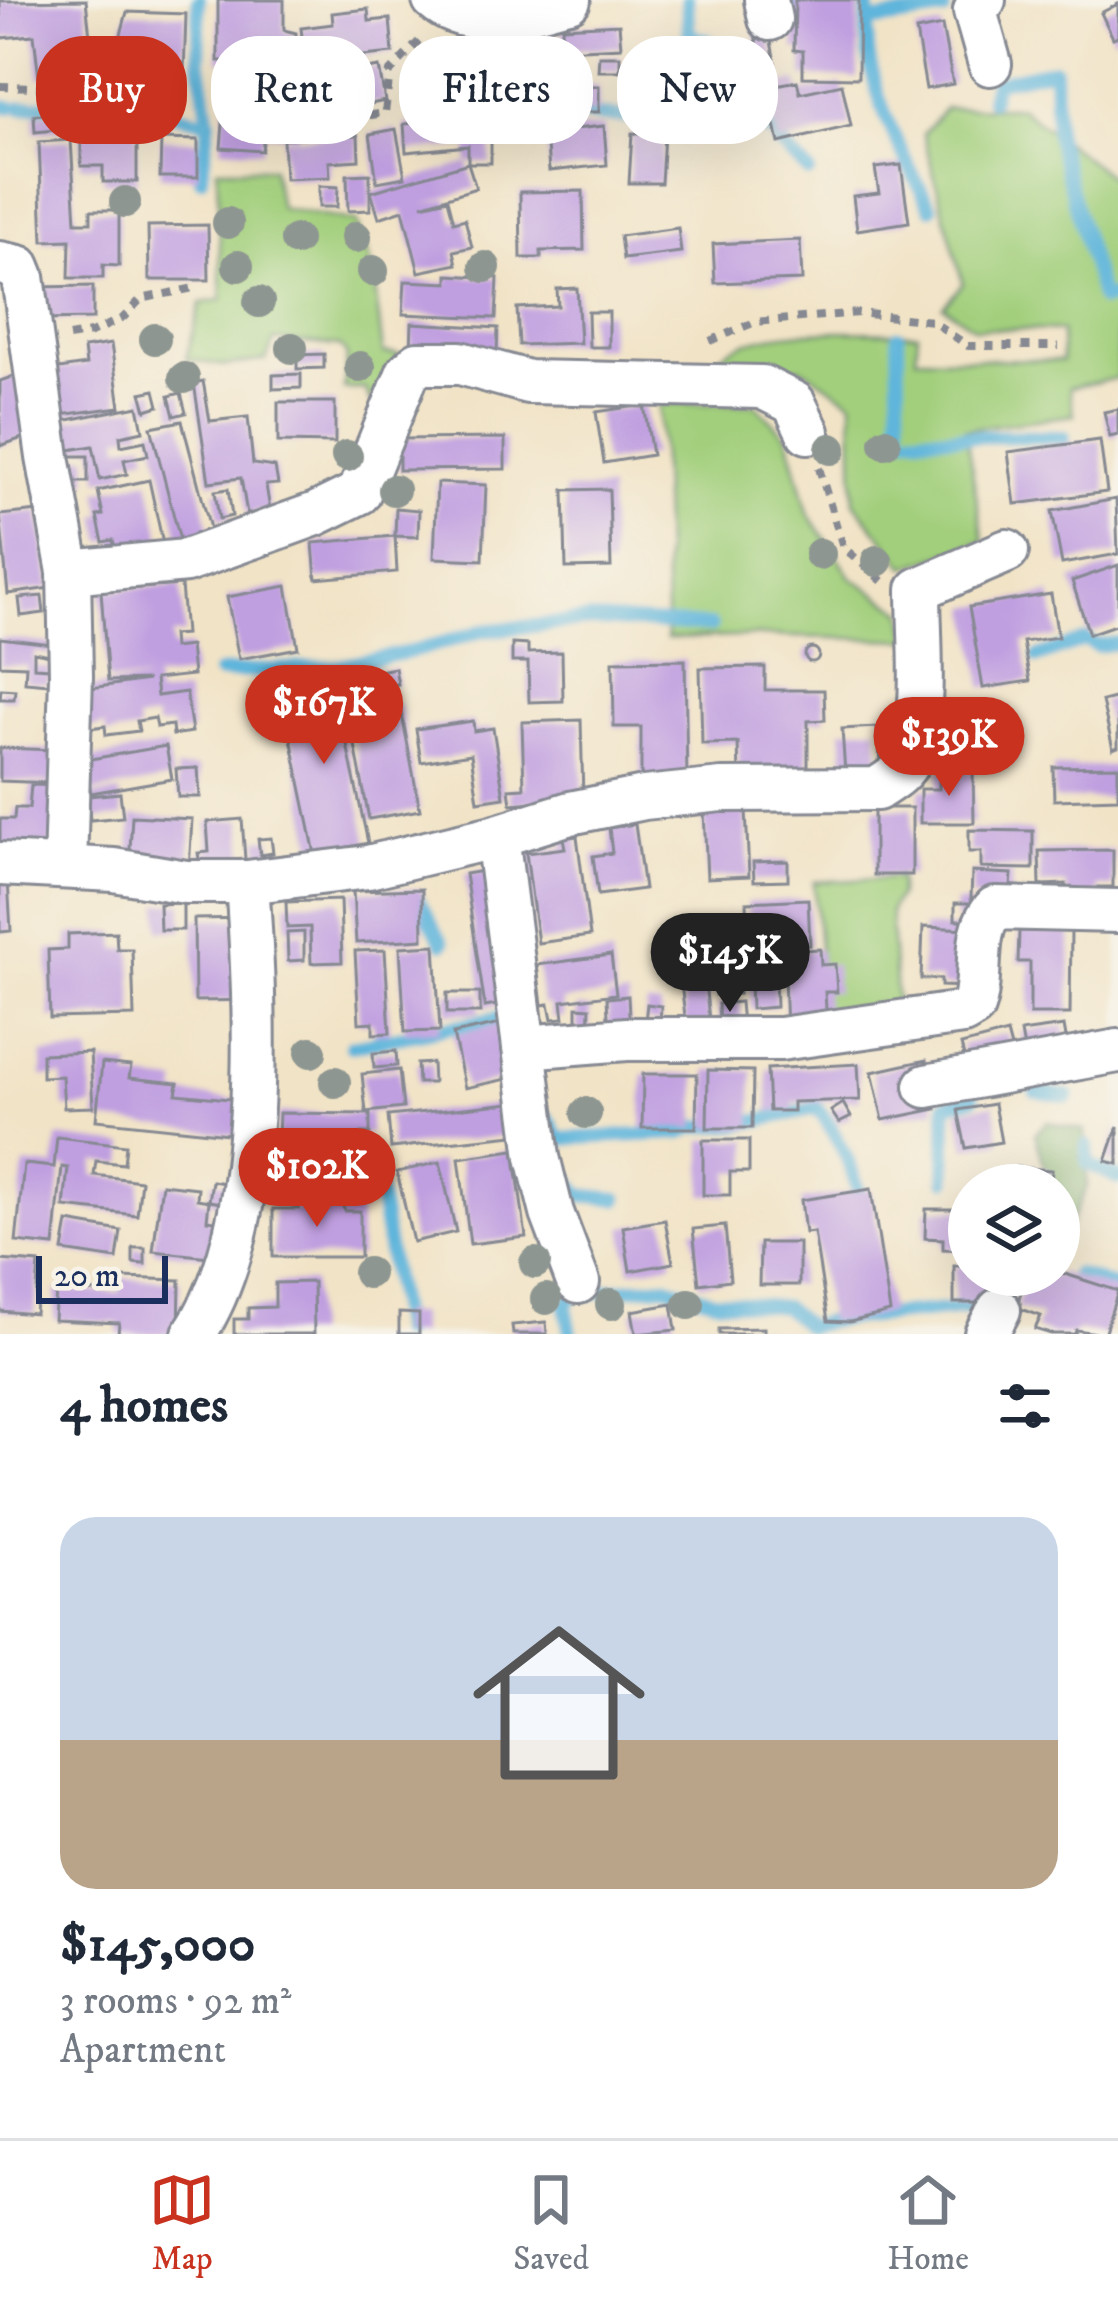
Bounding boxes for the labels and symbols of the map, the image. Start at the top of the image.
pin: $167K [240,665,408,767]
pin: $139K [865,697,1033,799]
pin: $145K [646,913,814,1015]
pin: $102K [233,1128,401,1230]
scale bar [36,1250,168,1303]

